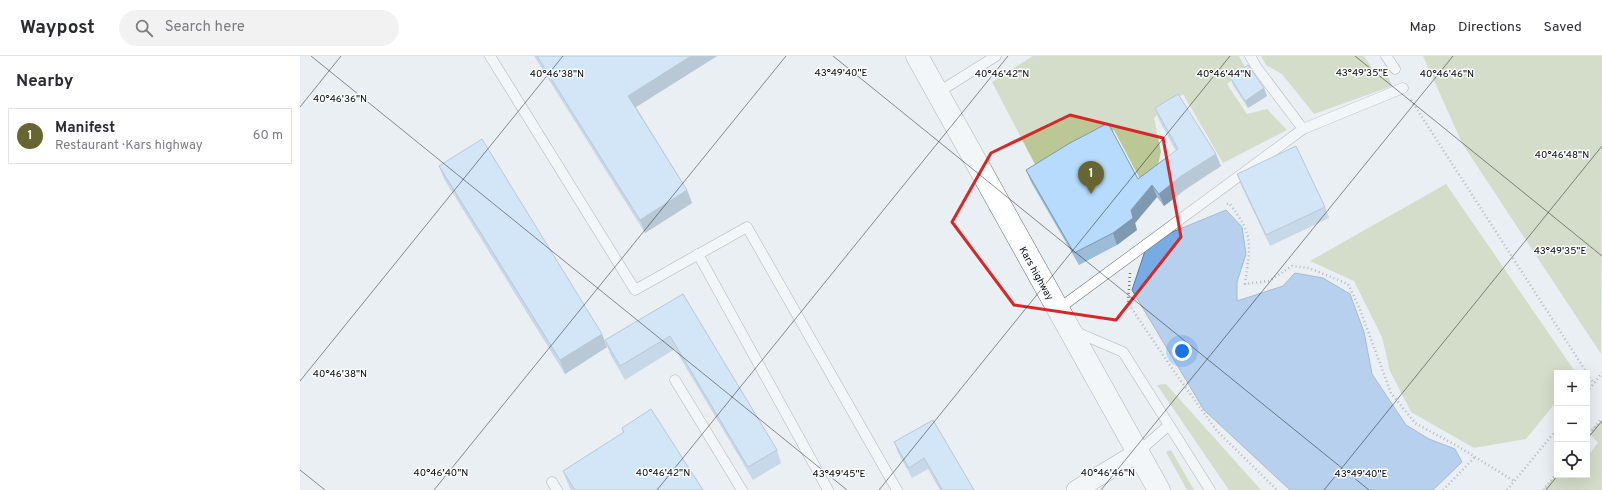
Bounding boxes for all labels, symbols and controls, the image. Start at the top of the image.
search box [119,10,399,46]
text: Waypost [20,16,95,40]
icon: search [133,17,155,39]
text: Search here [165,18,245,37]
text: Map [1410,19,1436,36]
text: Directions [1458,19,1522,36]
text: Saved [1544,19,1582,36]
text: 43°49'40"E [814,67,868,80]
text: 43°49'35"E [1336,67,1388,80]
text: 40°46'38"N [530,68,584,81]
text: 40°46'42"N [975,68,1029,81]
text: 40°46'44"N [1197,68,1251,81]
text: 40°46'46"N [1420,68,1474,81]
text: Nearby [16,71,73,93]
text: 40°46'36"N [313,93,367,106]
text: Manifest [55,119,115,138]
text: 1 [27,128,33,144]
text: 60 m [253,128,283,144]
text: Restaurant · Kars highway [55,138,203,154]
text: 40°46'48"N [1535,149,1589,162]
pin: 1 [1078,161,1104,194]
street label: Kars highway [1016,245,1056,303]
text: 43°49'35"E [1534,245,1586,258]
your location [1172,341,1192,361]
text: 40°46'38"N [313,368,367,381]
map controls [1554,370,1590,478]
button: + [1554,370,1590,406]
button: − [1554,406,1590,442]
button: locate [1554,442,1590,478]
text: 40°46'40"N [414,467,468,480]
text: 40°46'42"N [636,467,690,480]
text: 40°46'46"N [1081,467,1135,480]
text: 43°49'45"E [813,468,865,481]
text: 43°49'40"E [1334,468,1388,481]

